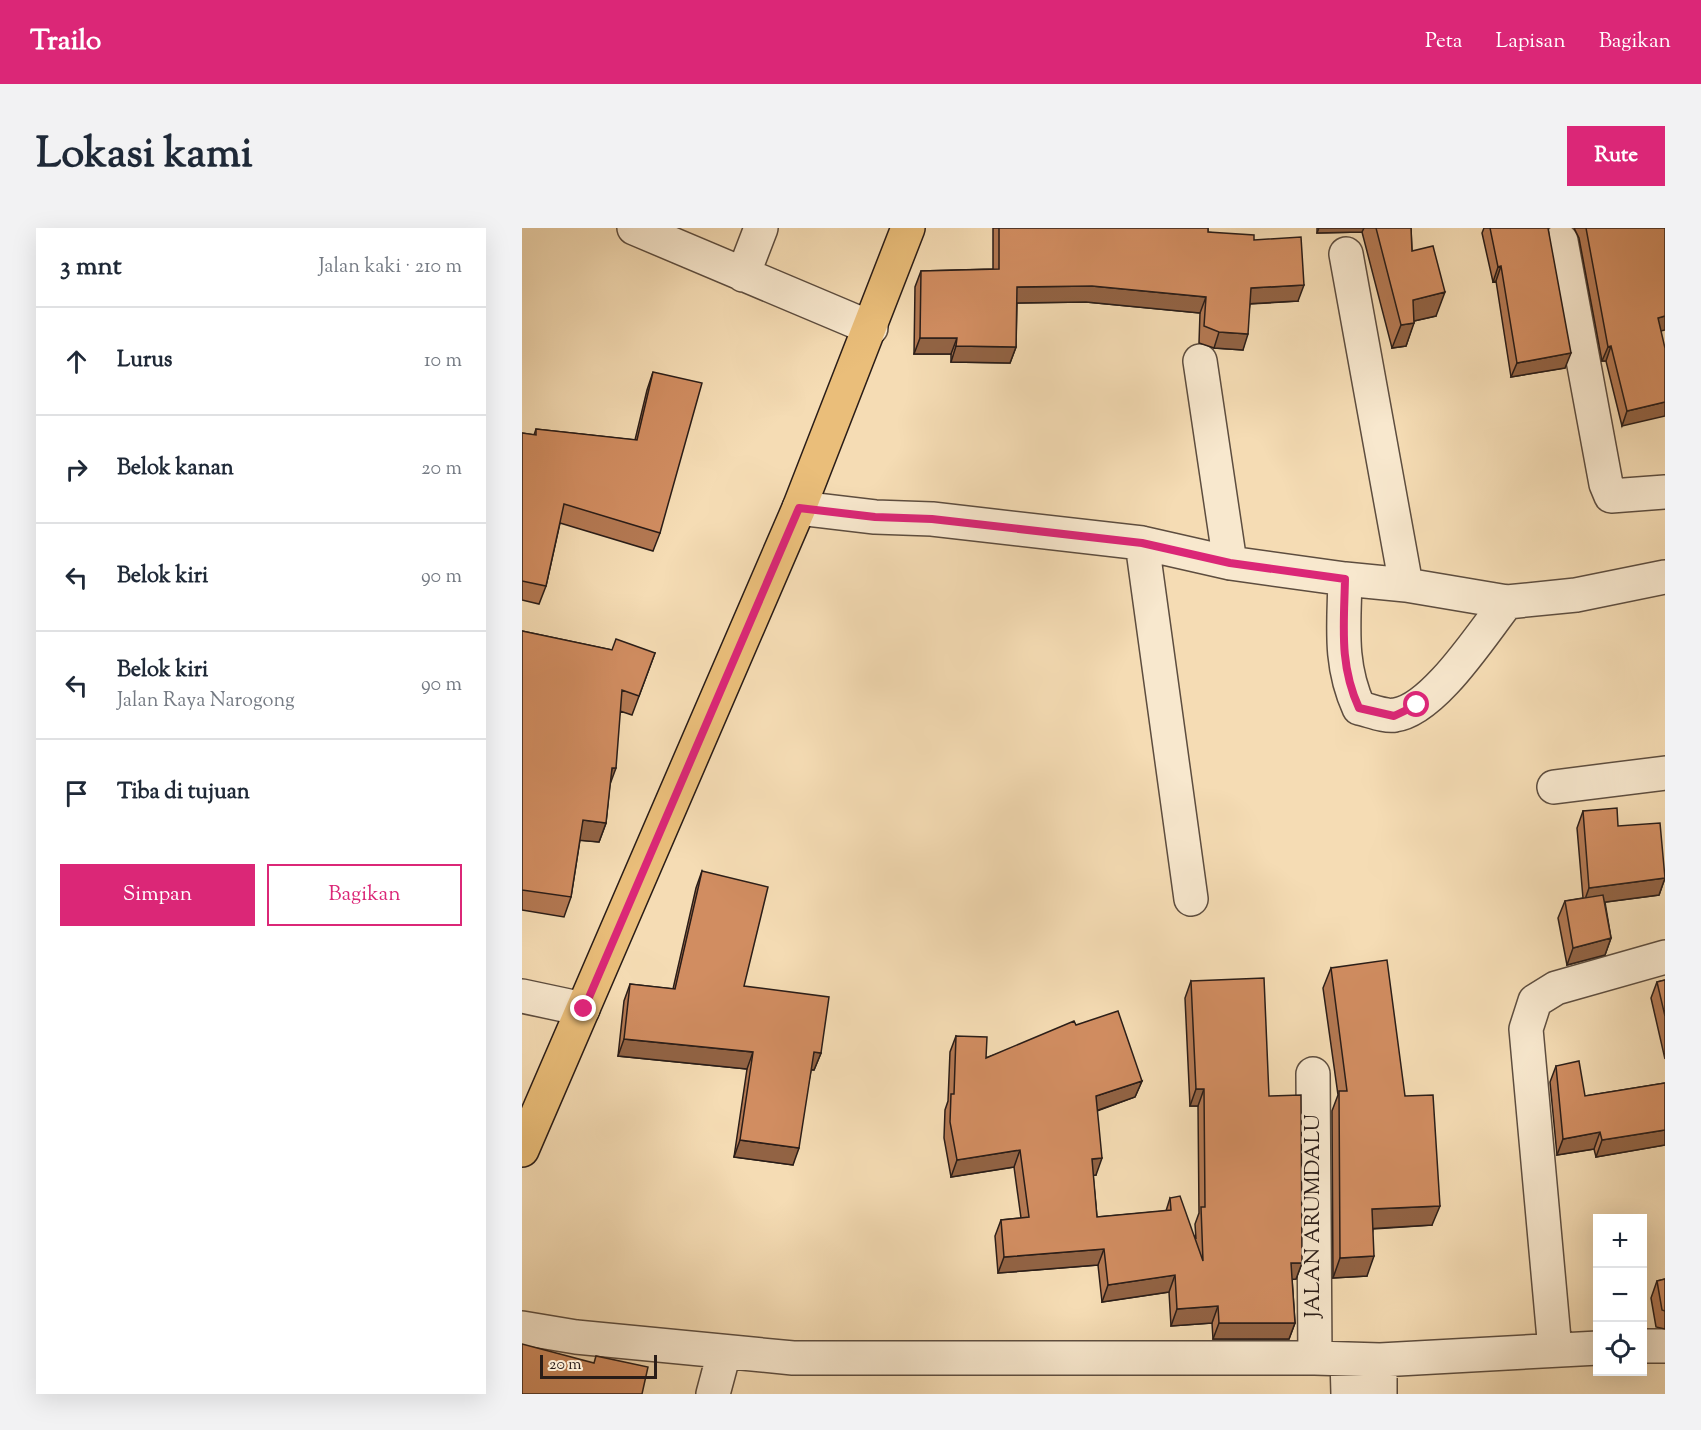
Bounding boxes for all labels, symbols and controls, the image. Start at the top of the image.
text: Trailo [30,22,101,62]
text: Peta [1425,27,1463,57]
text: Lapisan [1496,27,1566,57]
text: Bagikan [1599,27,1671,57]
text: Lokasi kami [36,126,253,186]
button: Rute [1567,126,1665,186]
text: 3 mnt [60,249,122,286]
text: Jalan kaki · 210 m [319,253,462,282]
icon: ahead [60,345,93,378]
text: Lurus [117,345,173,377]
text: 10 m [424,347,462,376]
icon: right [60,453,93,486]
text: Belok kanan [117,453,234,485]
text: 20 m [421,455,462,484]
icon: left [60,561,93,594]
text: Belok kiri [117,561,208,593]
text: 90 m [421,563,462,592]
text: Belok kiri [117,655,208,687]
icon: left [60,669,93,702]
text: 90 m [421,671,462,700]
text: Jalan Raya Narogong [117,687,295,716]
route start [1403,691,1429,717]
icon: arrive [60,777,93,810]
text: Tiba di tujuan [117,777,250,809]
button: Simpan [60,864,255,926]
button: Bagikan [267,864,462,926]
route end [570,995,596,1021]
street label: JALAN ARUMDALU [1299,1114,1329,1319]
map controls [1593,1214,1647,1376]
button: + [1593,1214,1647,1268]
button: − [1593,1268,1647,1322]
button: locate [1593,1322,1647,1376]
scale bar [540,1352,657,1380]
text: 20 m [549,1354,582,1377]

